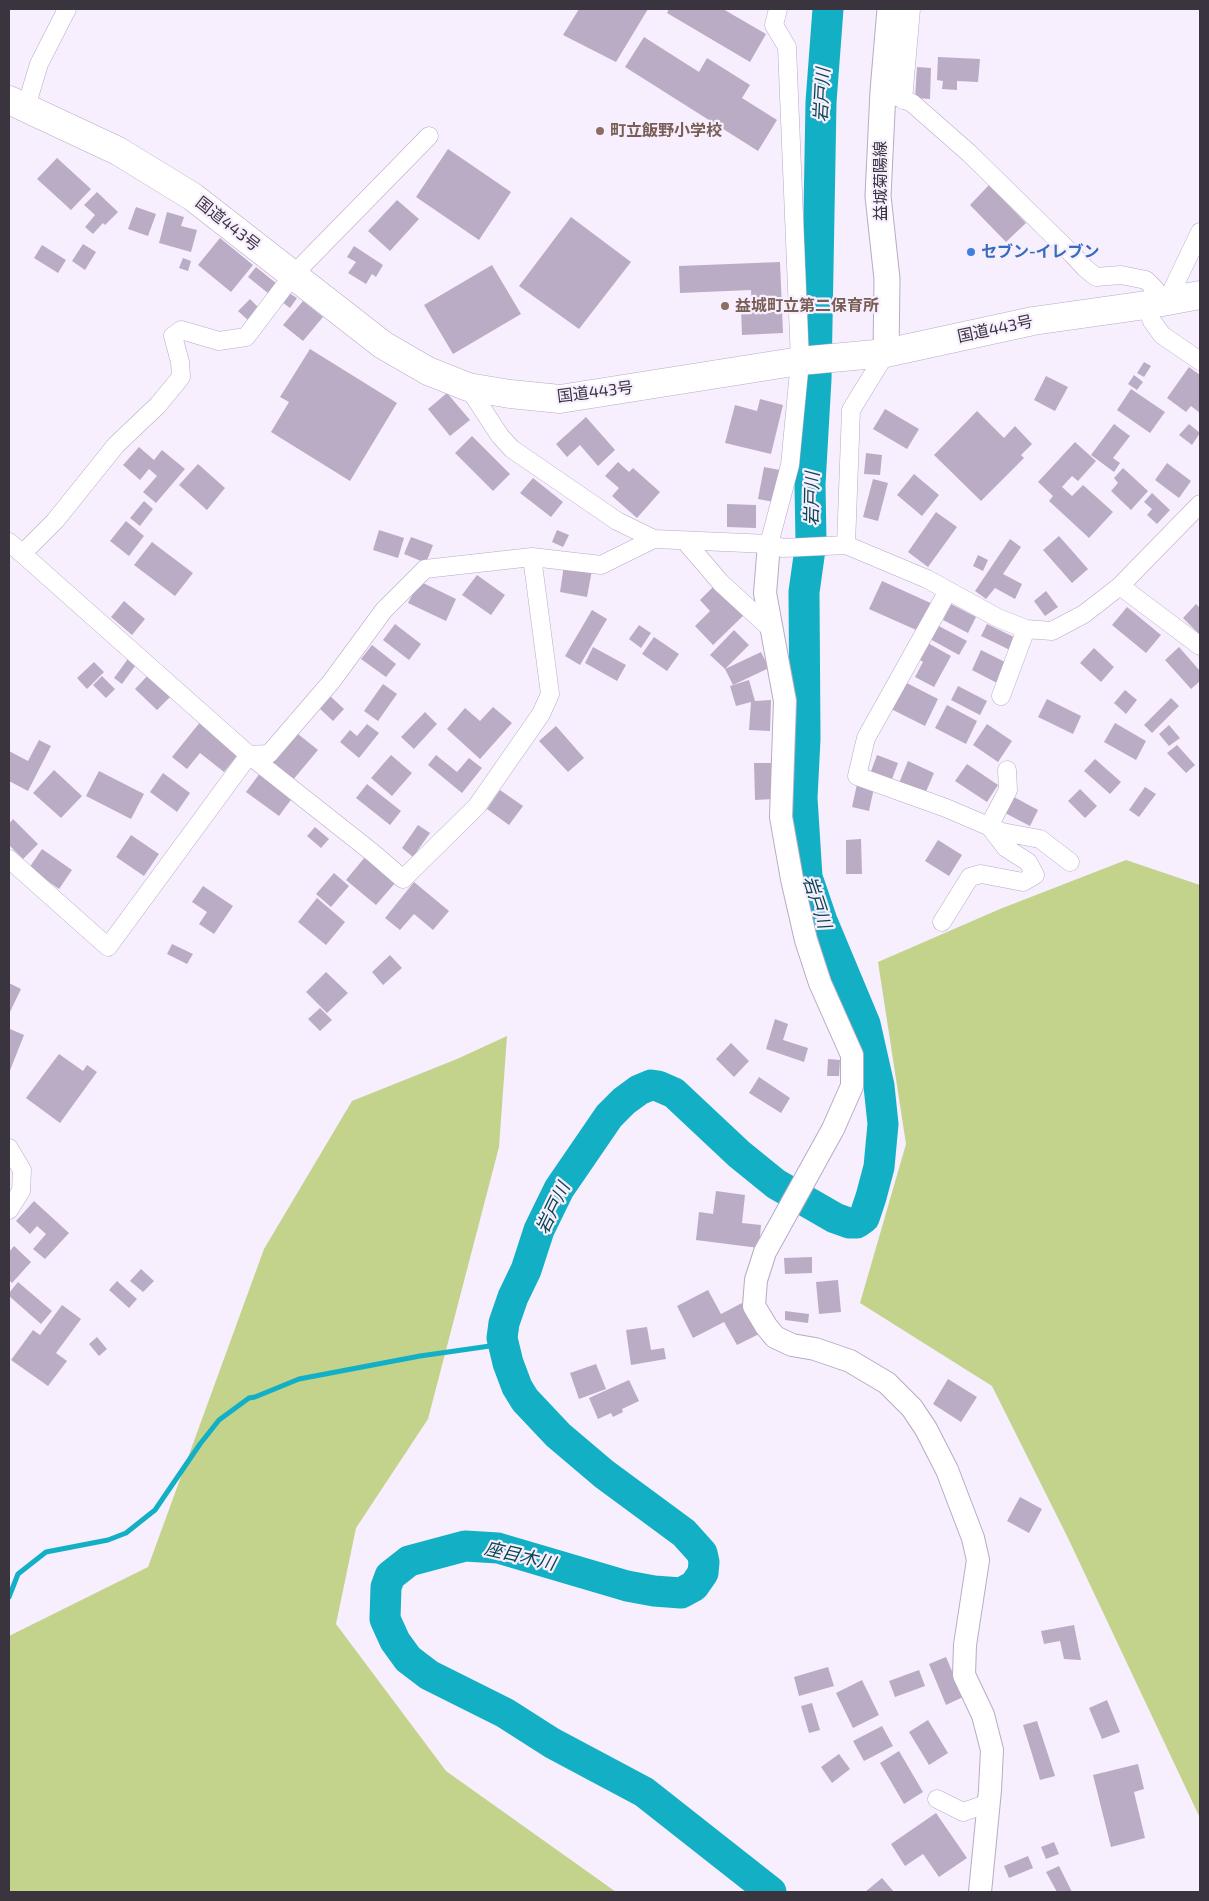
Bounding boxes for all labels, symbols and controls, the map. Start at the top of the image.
water label: 岩戸川 [810,67,834,123]
place label: 町立飯野小学校 [610,121,722,141]
marker: 町立飯野小学校 [594,125,606,137]
street label: 益城菊陽線 [871,141,891,221]
street label: 国道443号 [192,193,264,255]
place label: セブン-イレブン [981,242,1100,262]
marker: セブン-イレブン [965,246,977,258]
place label: 益城町立第二保育所 [735,296,879,316]
marker: 益城町立第二保育所 [719,300,731,312]
street label: 国道443号 [956,312,1034,346]
street label: 国道443号 [556,378,634,406]
water label: 岩戸川 [801,472,823,526]
water label: 岩戸川 [798,873,836,931]
water label: 岩戸川 [531,1179,575,1237]
water label: 座目木川 [482,1537,558,1575]

